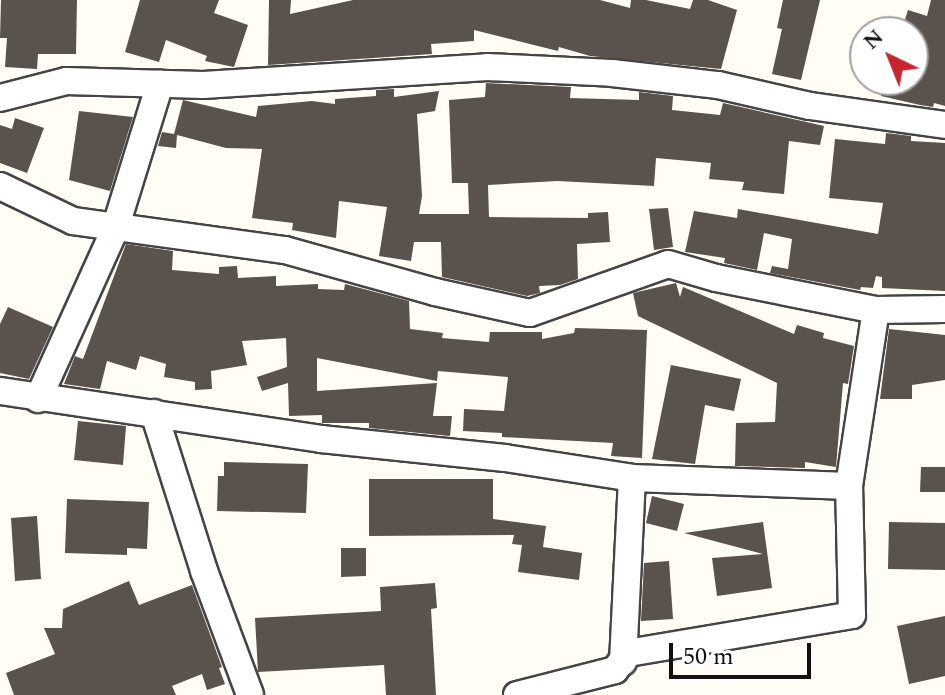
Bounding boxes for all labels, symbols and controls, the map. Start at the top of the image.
north arrow [849,16,929,96]
text: N [856,21,891,58]
scale bar [673,627,815,677]
text: 50 m [683,639,734,675]

